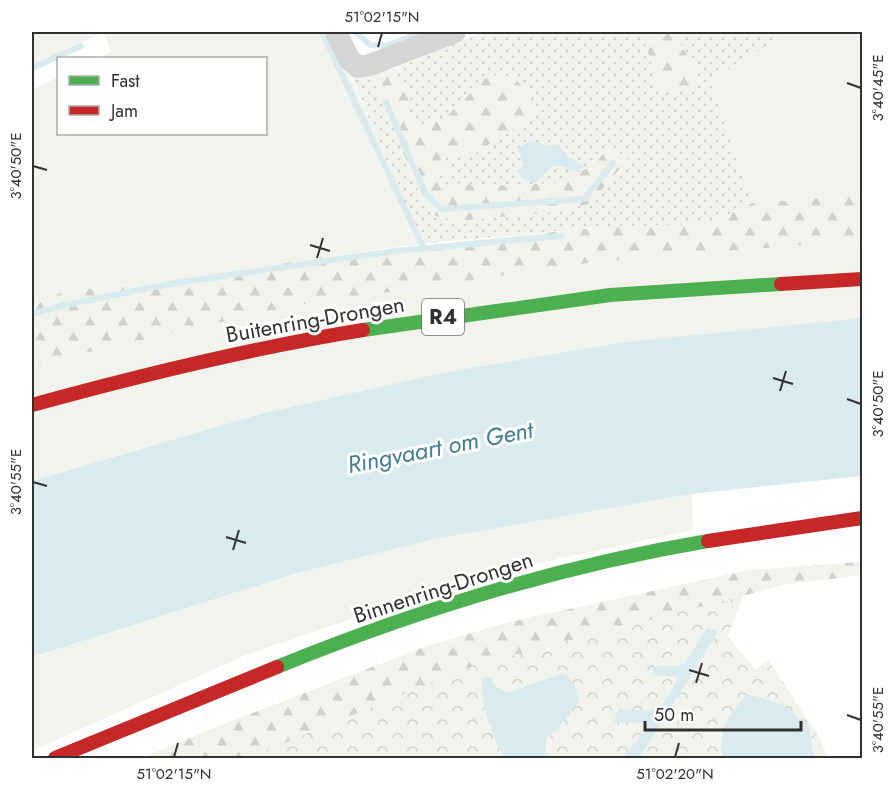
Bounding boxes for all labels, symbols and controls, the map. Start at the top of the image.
text: 51°02'15"N [344,6,420,28]
text: 3°40'45"E [867,55,889,121]
legend [57,57,267,135]
text: Fast [111,68,140,94]
text: Jam [109,98,138,124]
text: 3°40'50"E [5,132,27,200]
street label: Buitenring-Drongen [223,288,407,350]
road number: R4 [422,299,464,335]
text: 3°40'50"E [867,370,889,438]
water label: Ringvaart om Gent [344,412,537,482]
text: 3°40'55"E [5,449,27,515]
street label: Binnenring-Drongen [349,543,537,631]
text: 3°40'55"E [867,687,889,753]
scale bar [645,694,801,732]
text: 50 m [654,702,694,728]
text: 51°02'15"N [136,763,212,785]
text: 51°02'20"N [636,763,714,785]

